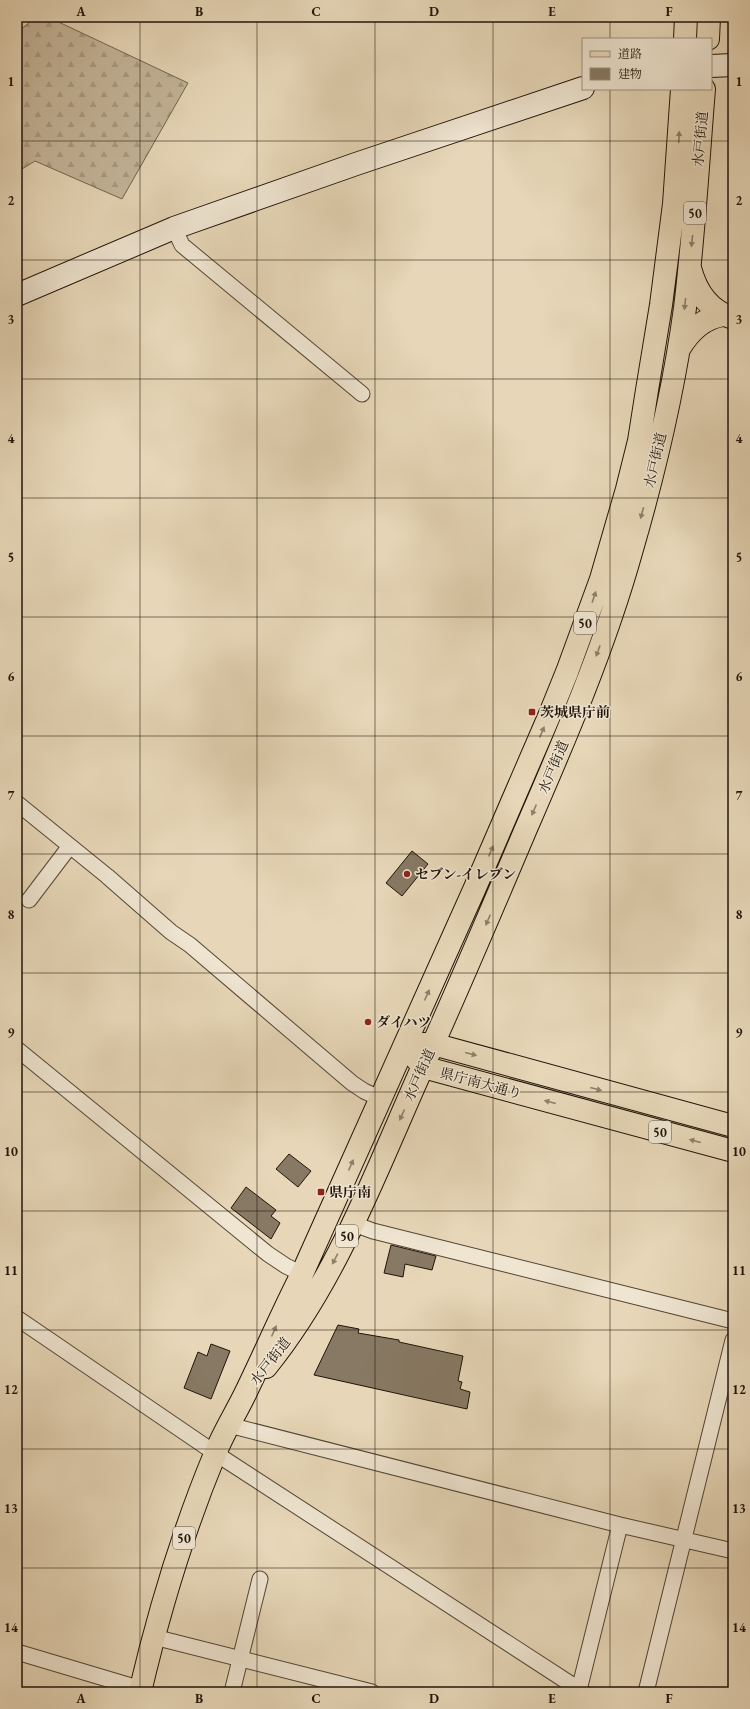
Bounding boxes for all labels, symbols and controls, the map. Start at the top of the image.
text: A [75,3,86,20]
text: B [195,3,203,20]
text: C [311,3,321,20]
text: D [429,3,439,20]
text: E [548,3,556,20]
text: F [665,3,673,20]
legend [582,38,712,90]
text: 道路 [618,46,642,62]
text: 建物 [618,66,642,82]
text: 1 [8,73,15,90]
text: 1 [736,73,743,90]
street label: 水戸街道 [689,110,711,168]
one-way arrow [675,131,682,143]
text: 2 [8,192,15,209]
text: 2 [736,192,743,209]
road number: 50 [684,202,706,224]
one-way arrow [688,235,695,247]
one-way arrow [682,298,688,310]
text: 3 [8,311,15,328]
text: 3 [736,311,743,328]
text: 4 [8,430,15,447]
text: 4 [736,430,743,447]
street label: 水戸街道 [640,431,670,489]
one-way arrow [639,508,645,520]
text: 5 [8,549,14,566]
text: 5 [736,549,742,566]
one-way arrow [591,591,597,603]
road number: 50 [574,612,596,634]
one-way arrow [594,645,600,657]
text: 6 [8,668,15,685]
text: 6 [736,668,743,685]
place label: 茨城県庁前 [540,703,610,721]
marker: 茨城県庁前 [527,707,537,717]
one-way arrow [539,726,545,737]
street label: 水戸街道 [534,738,572,796]
text: 7 [8,787,15,804]
text: 7 [736,787,743,804]
one-way arrow [531,805,537,817]
one-way arrow [488,845,494,857]
place label: セブン-イレブン [415,865,516,883]
marker: セブン-イレブン [402,869,412,879]
text: 8 [8,906,15,923]
text: 8 [736,906,743,923]
one-way arrow [484,914,490,926]
one-way arrow [424,990,430,1001]
place label: ダイハツ [376,1013,431,1031]
marker: ダイハツ [363,1017,373,1027]
text: 9 [8,1024,15,1041]
text: 9 [736,1024,743,1041]
street label: 水戸街道 [399,1046,439,1104]
one-way arrow [465,1052,477,1058]
street label: 県庁南大通り [438,1063,524,1103]
one-way arrow [590,1086,602,1092]
one-way arrow [544,1099,556,1105]
one-way arrow [398,1110,404,1122]
road number: 50 [649,1121,671,1143]
one-way arrow [689,1138,701,1144]
text: 10 [4,1143,18,1160]
text: 10 [732,1143,746,1160]
one-way arrow [348,1159,355,1171]
place label: 県庁南 [329,1183,371,1201]
marker: 県庁南 [316,1187,326,1197]
road number: 50 [336,1225,358,1247]
one-way arrow [332,1253,339,1264]
text: 11 [4,1262,18,1279]
text: 11 [732,1262,746,1279]
one-way arrow [271,1325,277,1336]
street label: 水戸街道 [246,1333,294,1389]
text: 12 [4,1381,18,1398]
text: 12 [732,1381,746,1398]
text: 13 [4,1500,18,1517]
text: 13 [732,1500,746,1517]
road number: 50 [173,1527,195,1549]
text: 14 [4,1619,18,1636]
text: 14 [732,1619,746,1636]
text: A [75,1690,86,1707]
text: B [195,1690,203,1707]
text: C [311,1690,321,1707]
text: D [429,1690,439,1707]
text: E [548,1690,556,1707]
text: F [665,1690,673,1707]

